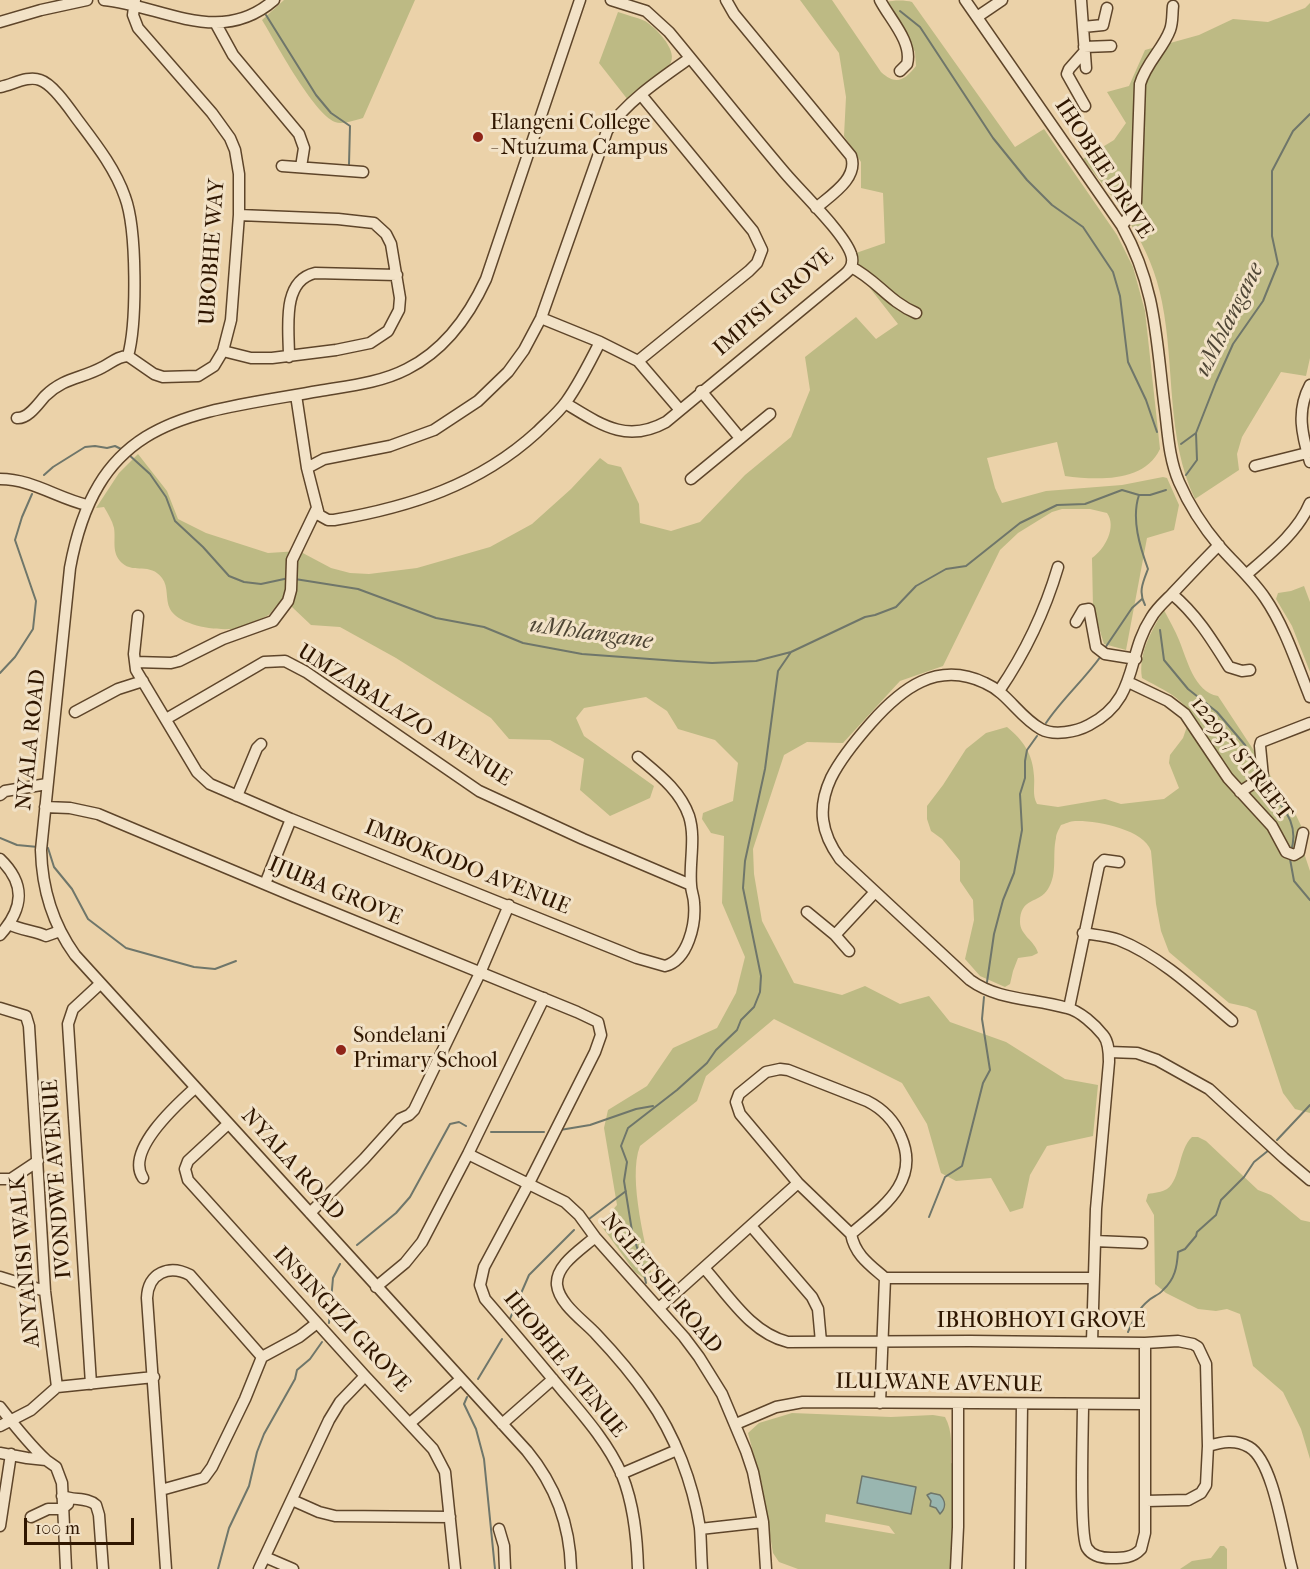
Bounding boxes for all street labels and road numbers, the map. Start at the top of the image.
street label: IHOBHE DRIVE [1048,94,1158,244]
street label: UBOBHE WAY [195,178,231,326]
street label: IMPISI GROVE [709,244,839,362]
street label: UMZABALAZO AVENUE [292,639,516,793]
street label: NYALA ROAD [11,668,53,812]
street label: 122937 STREET [1184,692,1298,826]
street label: IMBOKODO AVENUE [360,815,574,921]
street label: IJUBA GROVE [264,852,406,932]
street label: IVONDWE AVENUE [38,1078,78,1280]
street label: NYALA ROAD [235,1104,349,1226]
street label: ANYANISI WALK [5,1173,47,1349]
street label: NGLETSIE ROAD [595,1208,727,1360]
street label: INSINGIZI GROVE [267,1242,415,1398]
street label: IHOBHE AVENUE [497,1287,631,1443]
street label: IBHOBHOYI GROVE [936,1309,1146,1335]
street label: ILULWANE AVENUE [835,1369,1043,1399]

